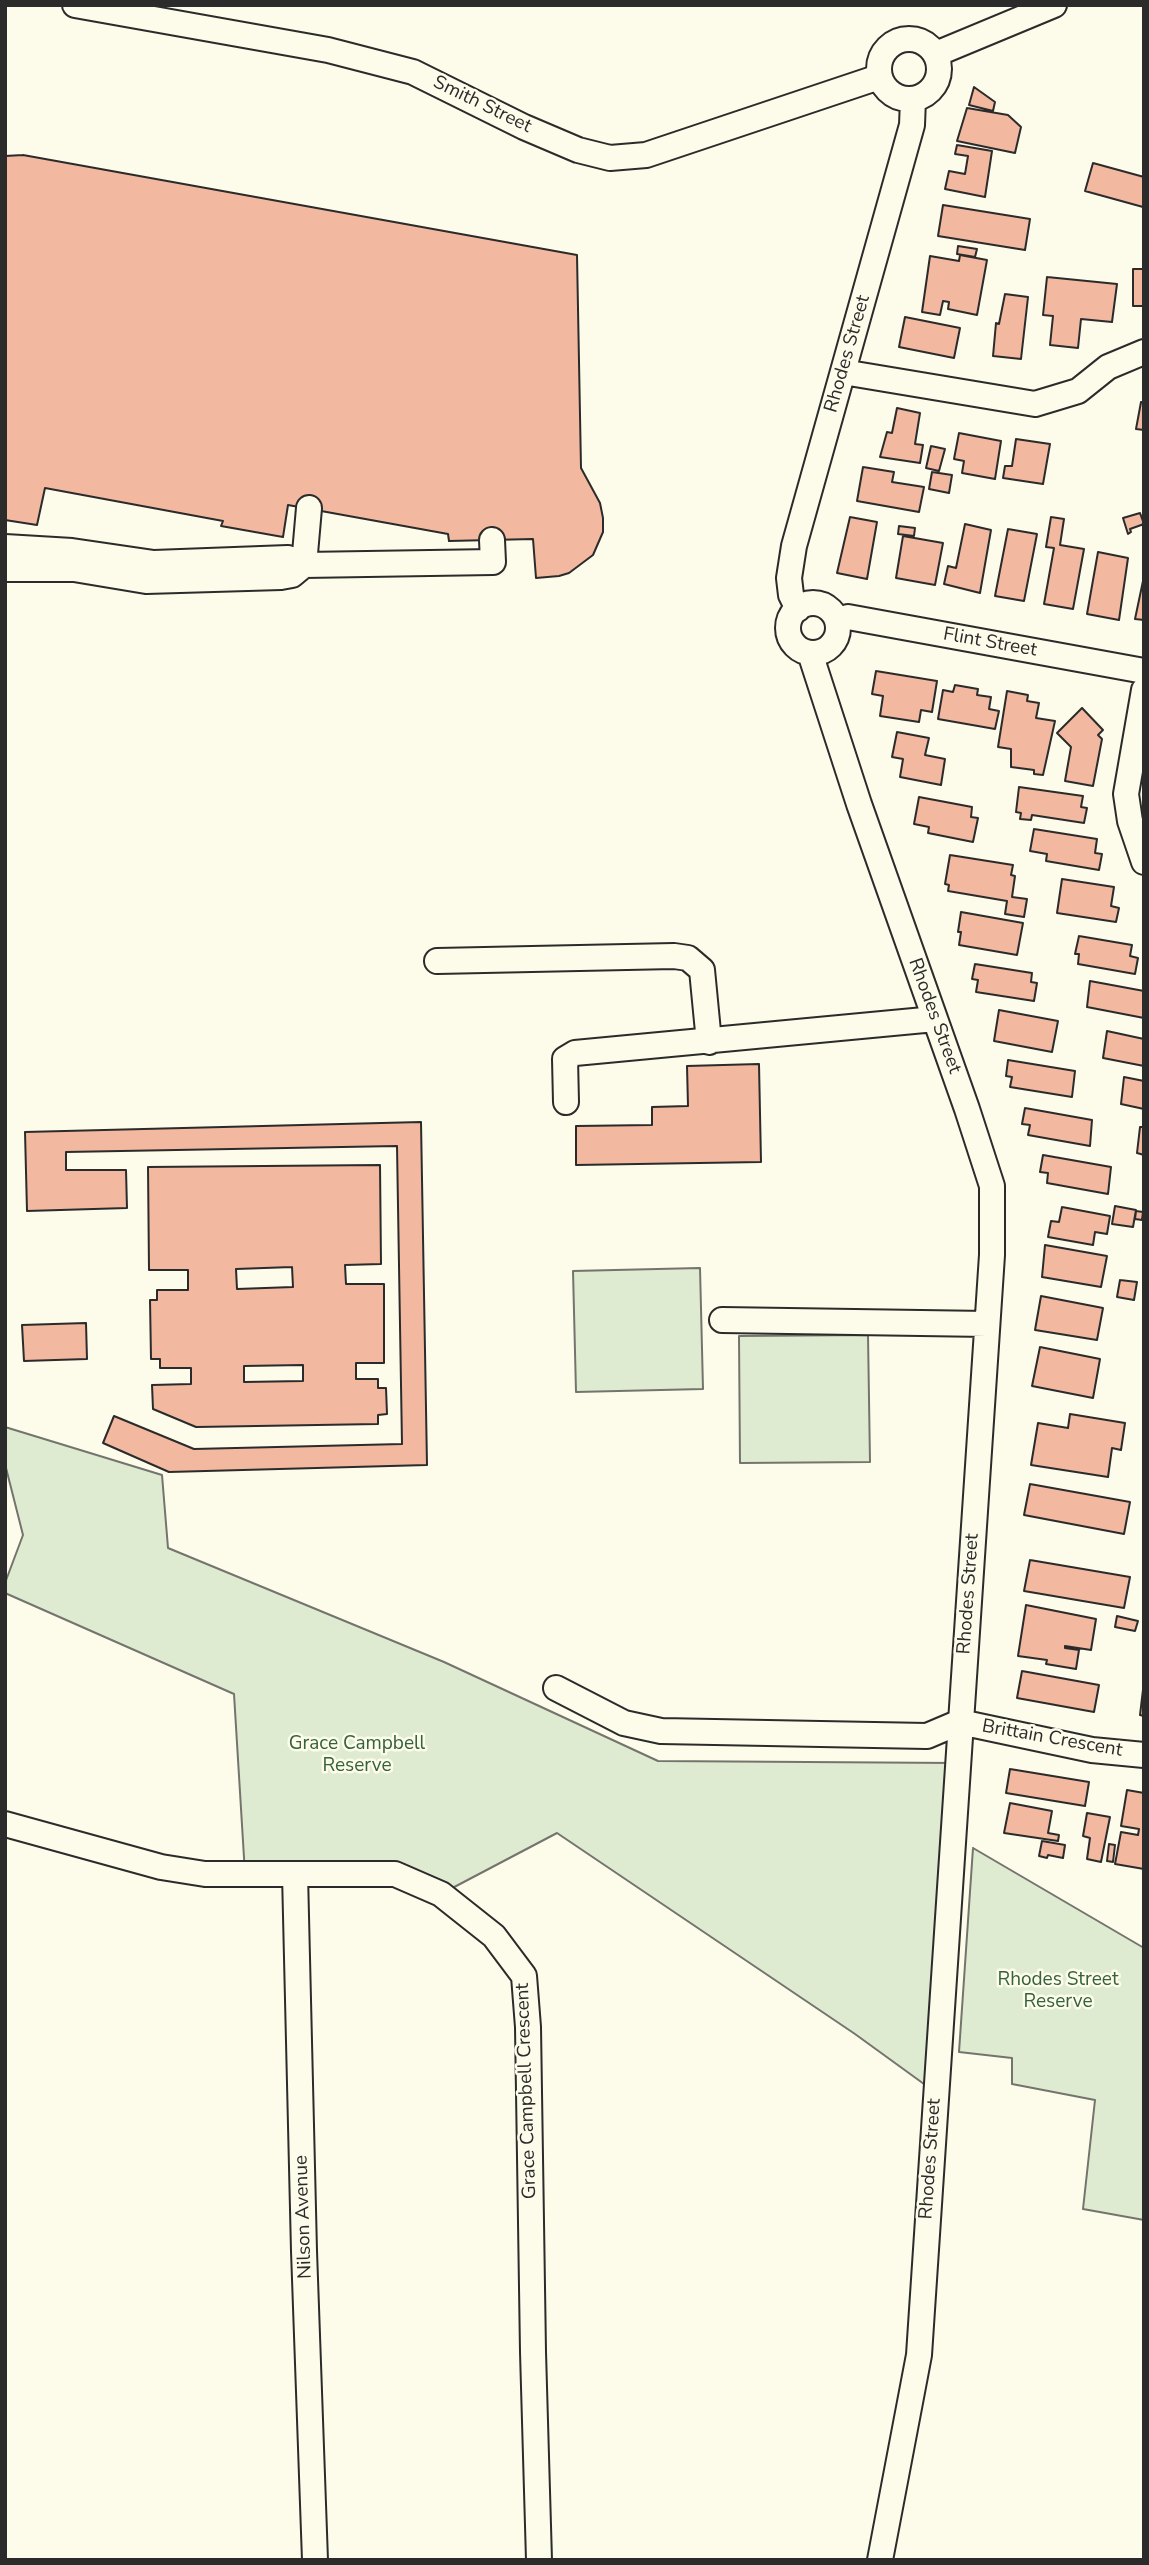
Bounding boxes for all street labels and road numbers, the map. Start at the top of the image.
street label: Smith Street [429,71,535,139]
street label: Rhodes Street [820,293,876,415]
street label: Flint Street [941,624,1039,662]
street label: Rhodes Street [903,955,965,1077]
street label: Rhodes Street [953,1533,985,1655]
street label: Brittain Crescent [980,1715,1124,1763]
street label: Grace Campbell Crescent [512,1983,542,2199]
street label: Rhodes Street [915,2098,947,2220]
street label: Nilson Avenue [290,2155,318,2279]

